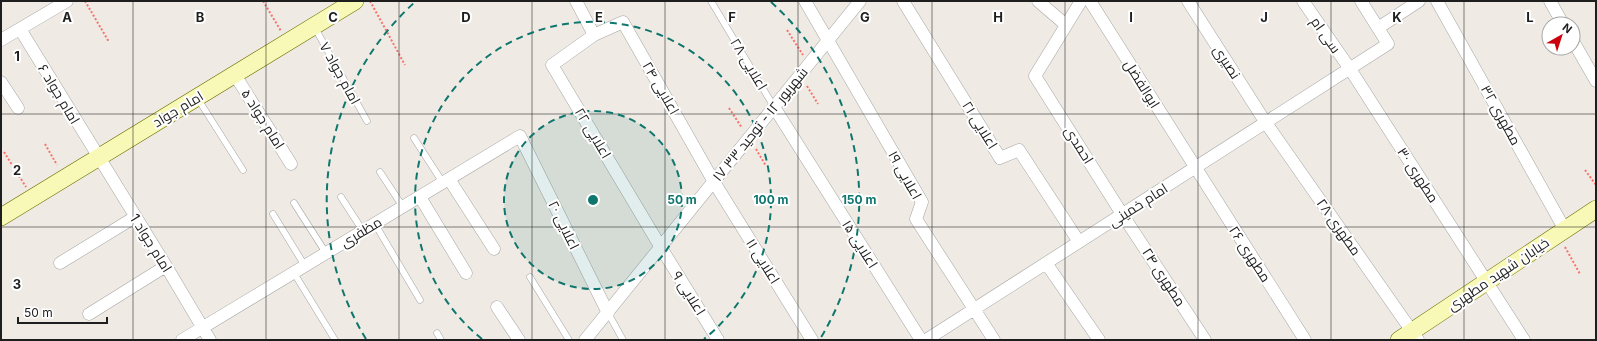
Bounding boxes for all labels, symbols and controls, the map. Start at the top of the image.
text: A [62,9,72,25]
text: B [196,9,205,25]
text: C [328,9,338,25]
text: D [461,9,471,25]
text: E [595,9,603,25]
text: F [728,9,736,25]
text: G [860,9,870,25]
text: H [993,9,1003,25]
text: I [1129,9,1133,25]
text: J [1260,9,1268,25]
text: K [1392,9,1402,25]
text: L [1526,9,1534,25]
street label: سی ام [1306,13,1345,57]
north arrow [1541,16,1581,56]
text: N [1560,20,1575,36]
street label: اعلایی ۲۸ [727,35,772,93]
street label: امام جواد ۷ [315,39,365,108]
street label: نصیری [1210,42,1245,82]
text: 1 [14,48,20,64]
street label: ابوالفضل [1121,56,1164,111]
street label: اعلایی ۲۴ [640,58,683,117]
street label: امام جواد ۶ [33,61,84,128]
street label: ۱۷ شهریور ۱۲ - توحید ۳۳ [708,63,811,184]
street label: مطهری ۳۲ [1478,82,1525,148]
street label: امام جواد ۵ [237,86,289,153]
street label: امام جواد [149,87,207,132]
street label: اعلایی ۲۱ [959,98,1002,152]
street label: اعلایی ۲۲ [572,104,615,161]
street label: احمدی [1061,123,1098,167]
street label: مطهری ۳۰ [1394,144,1443,206]
street label: اعلایی ۱۹ [885,147,926,202]
text: 2 [13,162,21,178]
street label: امام خمینی [1105,179,1172,232]
text: 50 m [667,192,697,207]
text: 100 m [753,192,789,207]
text: 150 m [842,192,876,207]
centre of rings [586,193,600,207]
street label: مطهری ۲۸ [1314,195,1365,258]
street label: اعلایی ۲۰ [545,198,584,252]
street label: امام جواد 1 [125,210,176,276]
street label: مظفری [337,213,384,250]
street label: اعلایی ۱۵ [839,217,882,271]
street label: مطهری ۲۶ [1226,222,1275,285]
street label: خیابان شهید مطهری [1444,233,1552,314]
street label: اعلایی ۱۱ [743,235,784,287]
street label: مطهری ۲۴ [1139,244,1190,309]
street label: اعلایی ۹ [669,268,710,318]
text: 3 [13,276,21,292]
scale bar [18,299,107,325]
text: 50 m [24,305,53,320]

